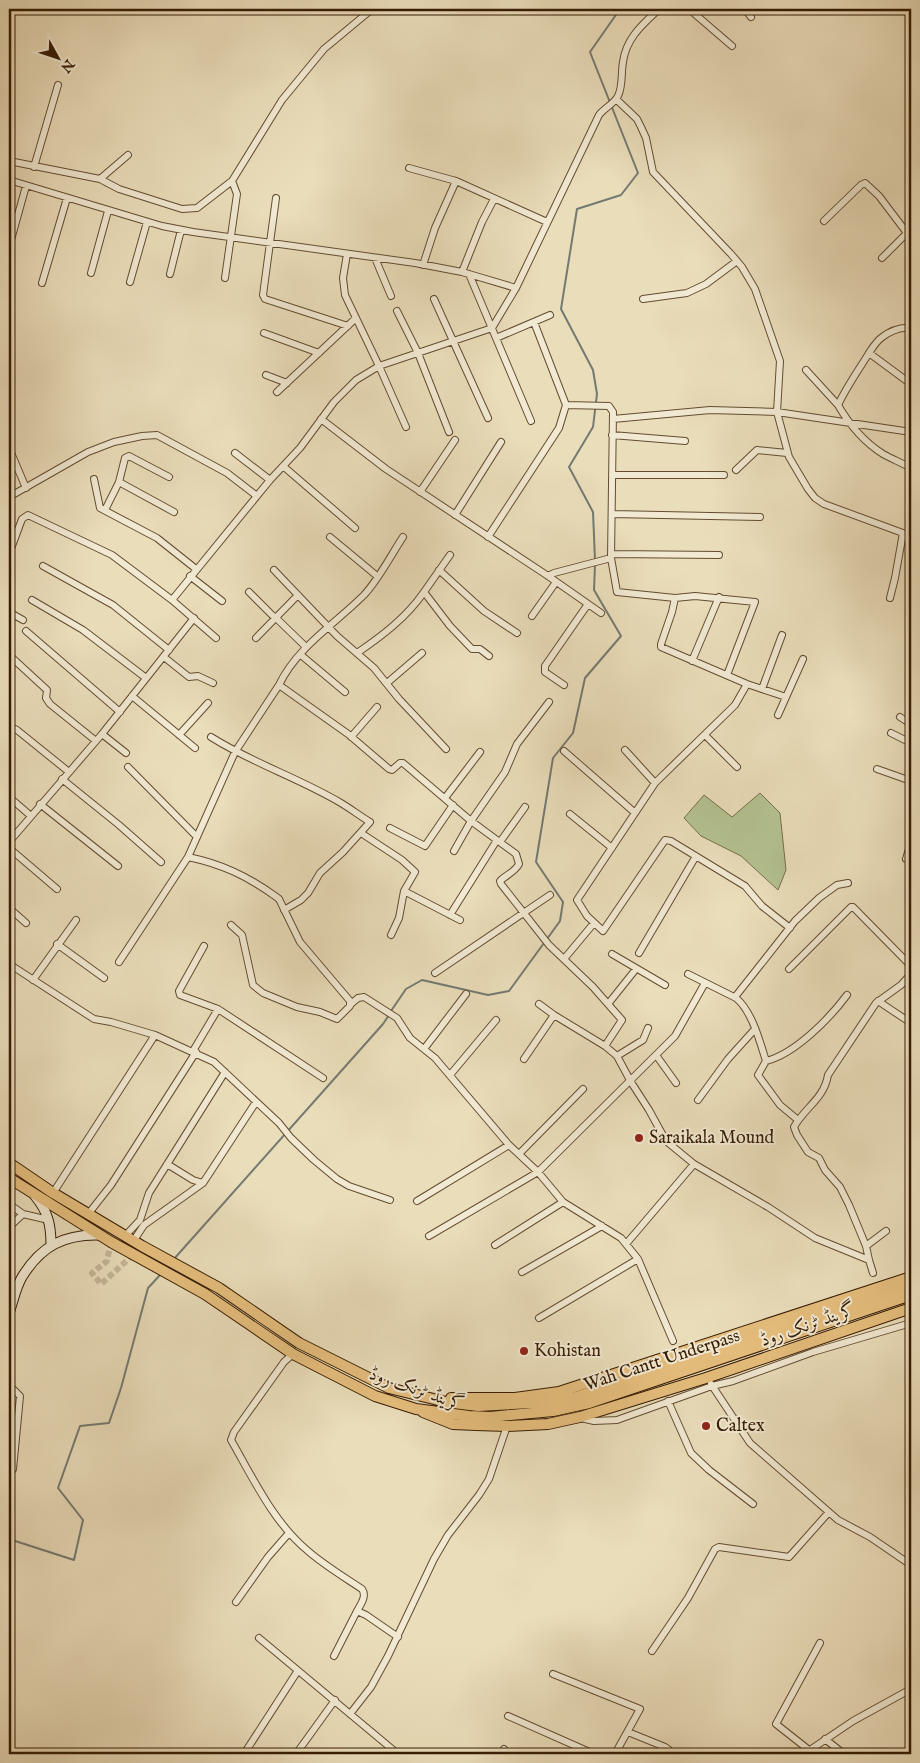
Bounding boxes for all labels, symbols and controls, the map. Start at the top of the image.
north arrow [32,32,82,82]
text: N [56,55,79,76]
place label: Saraikala Mound [649,1127,775,1150]
marker: Saraikala Mound [633,1132,645,1144]
street label: گرینڈ ٹرنک روڈ [757,1297,858,1353]
street label: Wah Cantt Underpass [581,1325,743,1397]
place label: Kohistan [534,1340,601,1363]
marker: Kohistan [518,1345,530,1357]
street label: گرینڈ ٹرنک روڈ [366,1361,467,1417]
place label: Caltex [716,1415,765,1438]
marker: Caltex [700,1420,712,1432]

